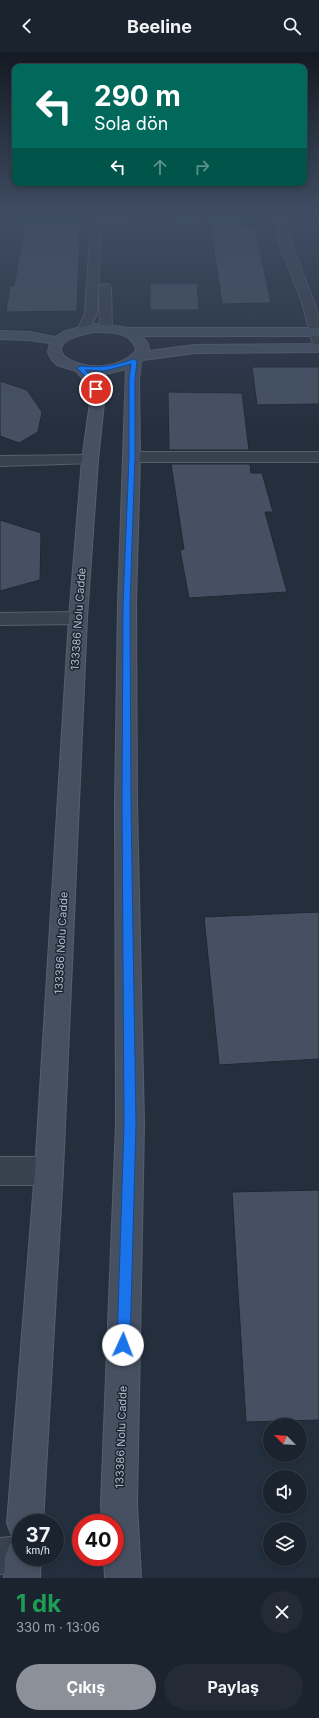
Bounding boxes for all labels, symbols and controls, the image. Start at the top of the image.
icon: back [16,15,38,37]
icon: search [281,15,303,37]
text: Beeline [127,16,192,37]
text: 290 m [94,79,181,113]
icon: left [28,80,80,132]
text: Sola dön [94,113,168,134]
icon: left [107,156,129,178]
icon: ahead [149,156,171,178]
icon: right [191,156,213,178]
pin [79,372,113,406]
icon: arrive [85,378,107,400]
street label: 133386 Nolu Cadde [67,567,89,671]
street label: 133386 Nolu Cadde [51,891,71,995]
position arrow [102,1324,144,1366]
street label: 133386 Nolu Cadde [112,1385,130,1489]
north arrow [263,1418,307,1462]
map controls [263,1418,307,1566]
button: sound [263,1470,307,1514]
speed limit sign: 40 [72,1514,124,1566]
button: layers [263,1522,307,1566]
text: 37 [26,1523,50,1547]
text: km/h [26,1544,50,1556]
text: 1 dk [16,1589,61,1618]
button: close [261,1591,303,1633]
text: 330 m · 13:06 [16,1619,100,1635]
button: Çıkış [16,1664,156,1710]
button: Paylaş [164,1664,303,1710]

